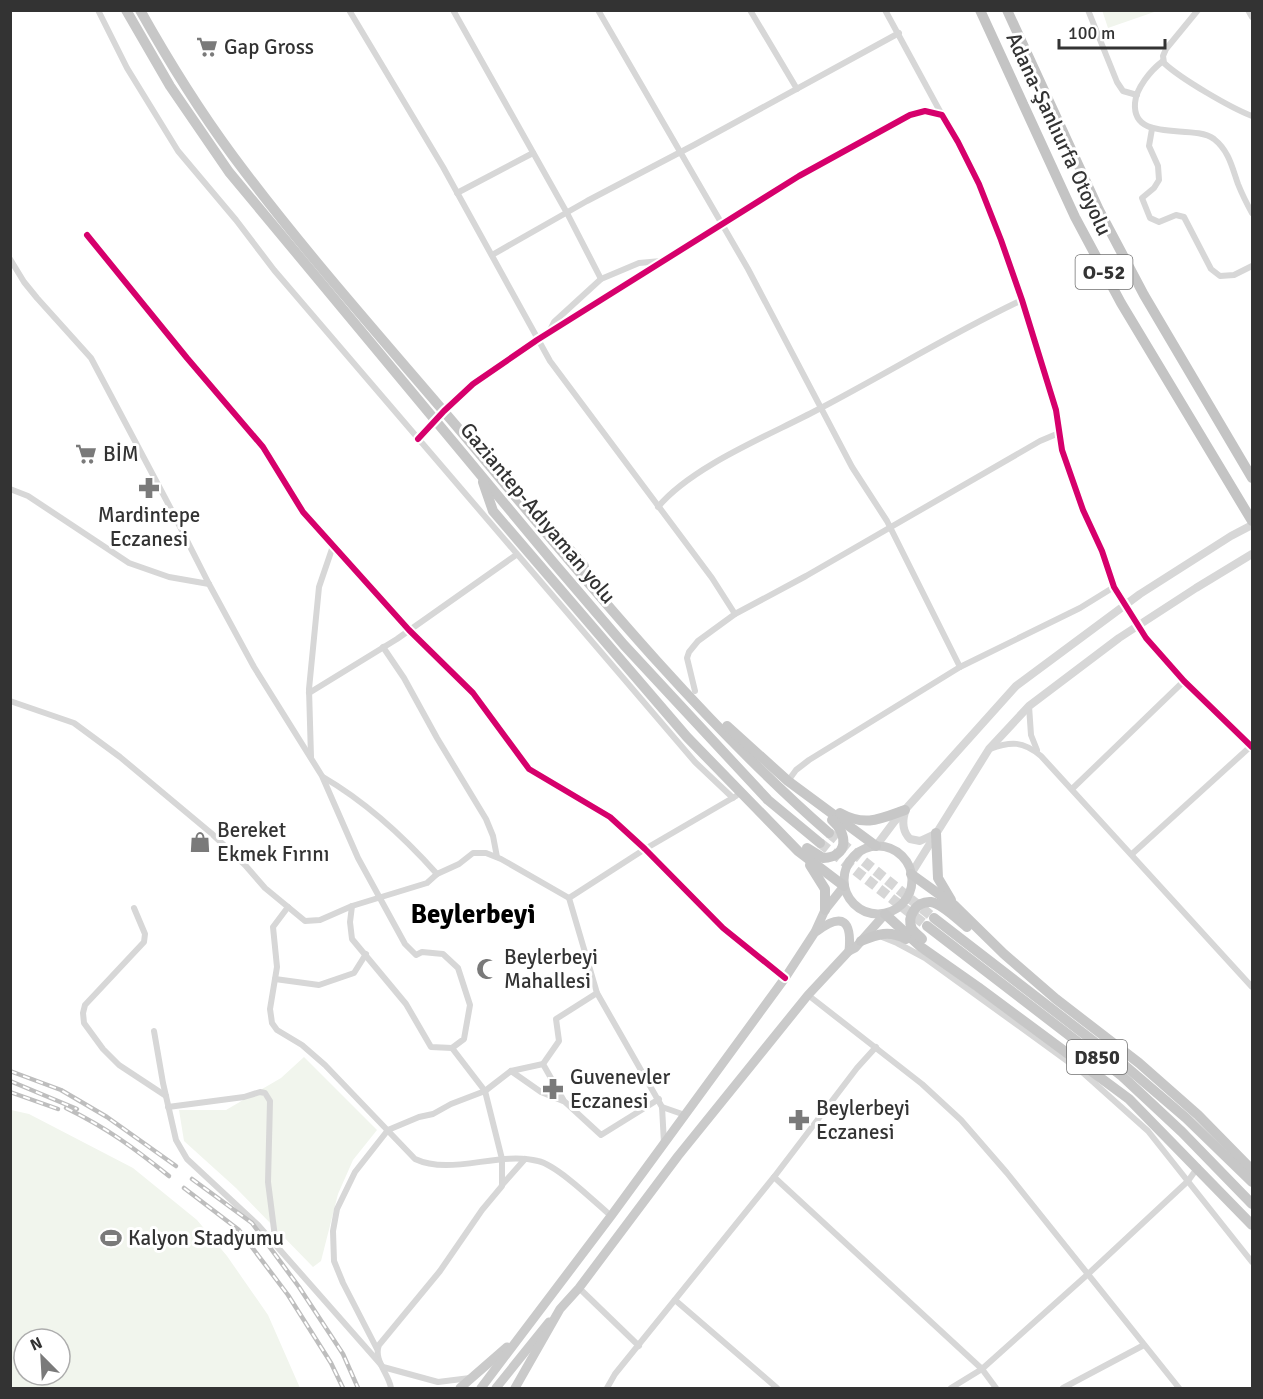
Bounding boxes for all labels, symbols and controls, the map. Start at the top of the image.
scale bar [1059,12,1166,50]
text: 100 m [1068,22,1115,44]
street label: Adana-Şanlıurfa Otoyolu [1001,28,1117,240]
place label: Gap Gross [224,34,314,60]
supermarket icon: Gap Gross [195,35,219,59]
road number: O-52 [1076,255,1132,289]
street label: Gaziantep-Adıyaman yolu [455,417,621,609]
place label: BİM [103,441,139,467]
supermarket icon: BİM [74,442,98,466]
pharmacy icon: Mardintepe Eczanesi [137,476,161,500]
place label: Mardintepe Eczanesi [98,502,200,552]
place label: Bereket Ekmek Fırını [217,817,329,867]
shop icon: Bereket Ekmek Fırını [188,830,212,854]
district label: Beylerbeyi [411,898,535,931]
place label: Beylerbeyi Mahallesi [504,944,598,994]
mosque icon: Beylerbeyi Mahallesi [475,957,499,981]
road number: D850 [1067,1040,1127,1074]
place label: Guvenevler Eczanesi [570,1064,671,1114]
pharmacy icon: Guvenevler Eczanesi [541,1077,565,1101]
place label: Beylerbeyi Eczanesi [816,1095,910,1145]
pharmacy icon: Beylerbeyi Eczanesi [787,1108,811,1132]
place label: Kalyon Stadyumu [128,1225,284,1251]
sports icon: Kalyon Stadyumu [99,1226,123,1250]
north arrow [12,1327,72,1387]
text: N [27,1333,45,1356]

